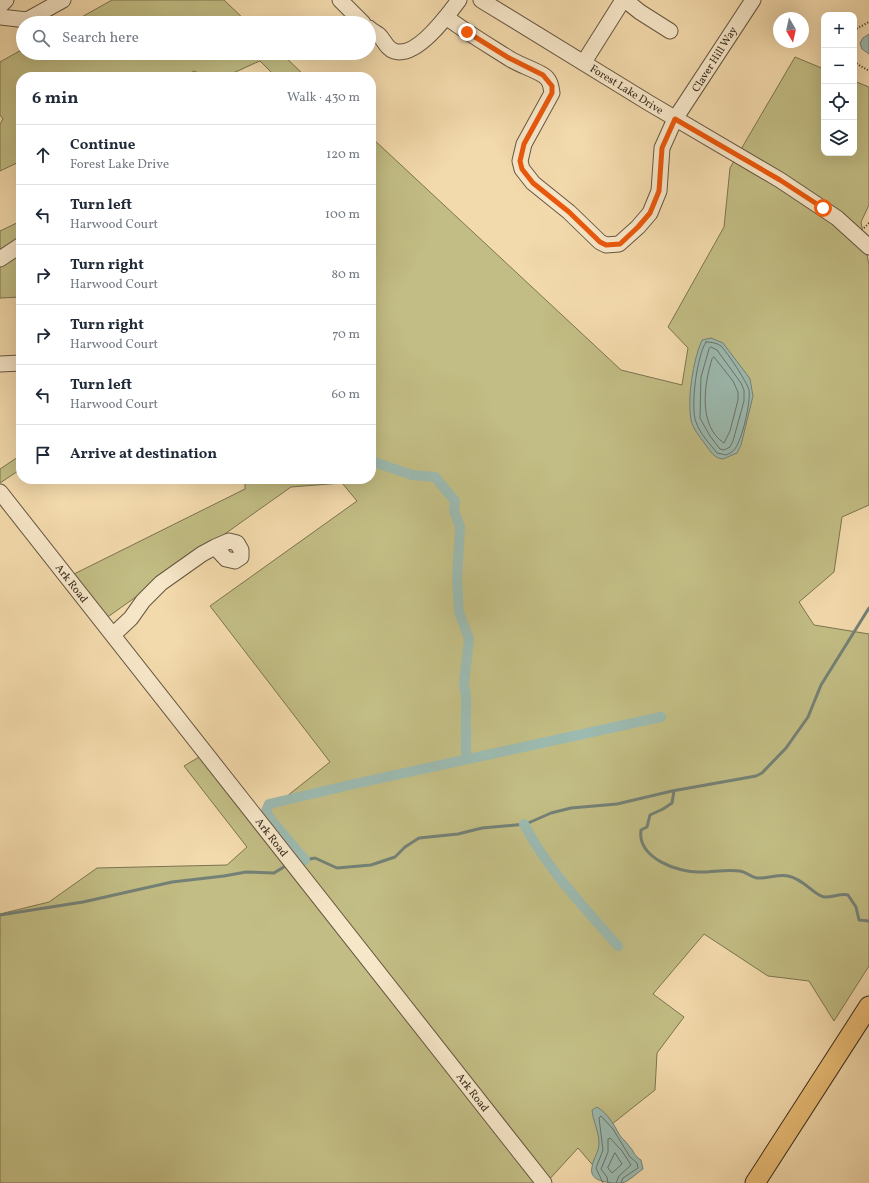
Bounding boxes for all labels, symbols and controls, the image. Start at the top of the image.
north arrow [773,12,809,48]
map controls [821,12,857,156]
button: + [821,12,857,48]
search box [16,16,376,60]
route end [458,23,476,41]
street label: Claver Hill Way [689,24,741,95]
icon: search [30,27,52,49]
text: Search here [62,28,139,49]
button: − [821,48,857,84]
street label: Forest Lake Drive [587,62,666,119]
button: locate [821,84,857,120]
text: 6 min [32,87,78,110]
text: Walk · 430 m [287,89,360,107]
button: layers [821,120,857,156]
text: Continue [70,135,135,156]
icon: ahead [32,144,54,166]
text: 120 m [326,146,360,164]
text: Forest Lake Drive [70,156,169,174]
text: Turn left [70,195,132,216]
route start [814,199,832,217]
icon: left [32,204,54,226]
text: 100 m [325,206,360,224]
text: Harwood Court [70,216,158,234]
text: Turn right [70,255,144,276]
icon: right [32,264,54,286]
text: 80 m [331,266,360,284]
text: Harwood Court [70,276,158,294]
text: Turn right [70,315,144,336]
icon: right [32,324,54,346]
text: 70 m [332,326,360,344]
text: Harwood Court [70,336,158,354]
text: Turn left [70,375,132,396]
icon: left [32,384,54,406]
text: 60 m [332,386,360,404]
text: Harwood Court [70,396,158,414]
icon: arrive [32,444,54,466]
text: Arrive at destination [70,444,217,465]
street label: Ark Road [51,561,91,606]
street label: Ark Road [251,815,291,860]
street label: Ark Road [452,1070,492,1115]

